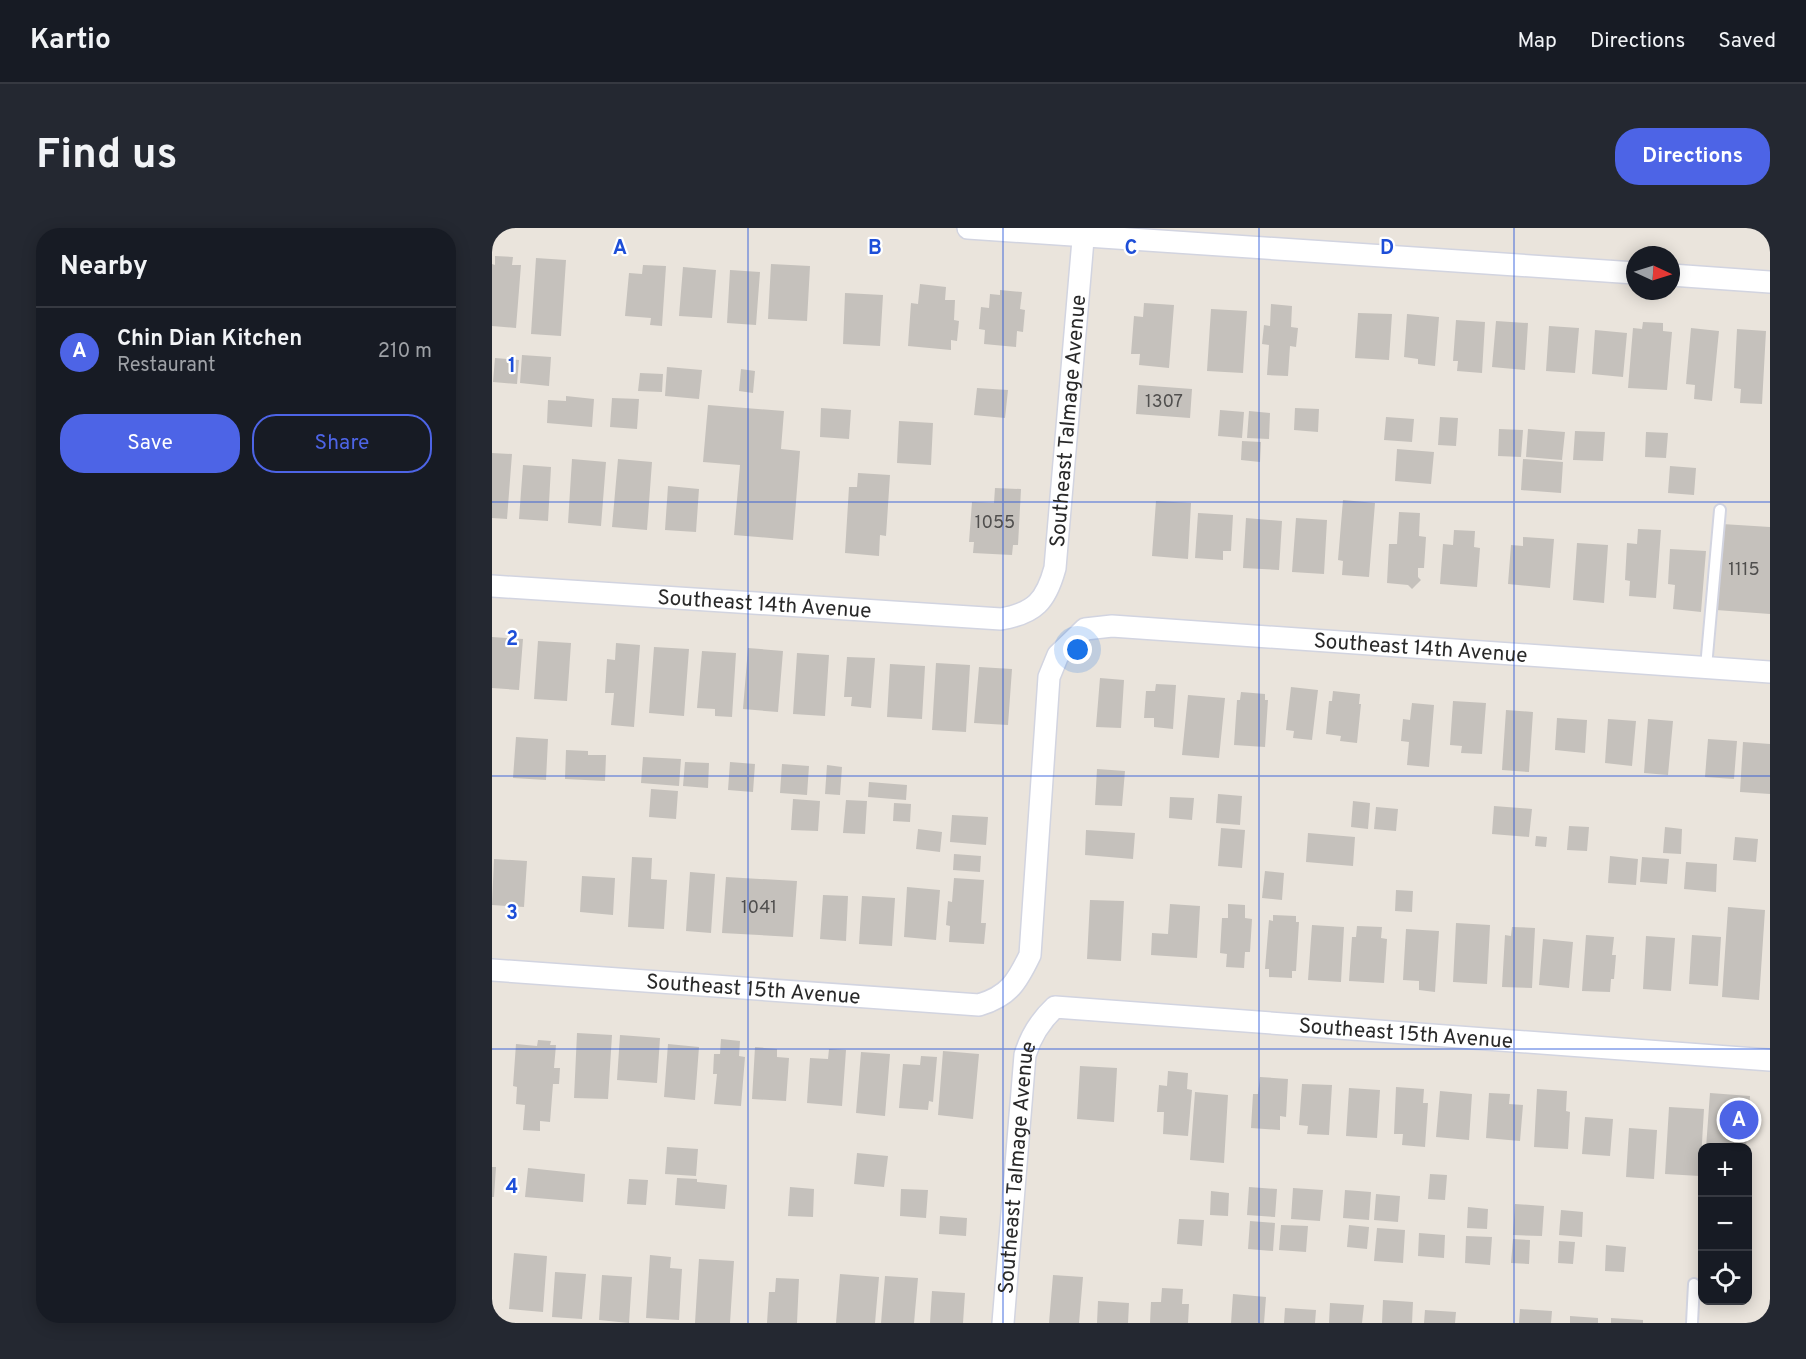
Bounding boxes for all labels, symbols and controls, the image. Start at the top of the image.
text: Kartio [30,23,111,59]
text: Map [1517,28,1557,55]
text: Directions [1590,28,1685,55]
text: Saved [1718,28,1776,55]
button: Directions [1615,128,1770,185]
text: Find us [36,130,177,183]
text: A [613,236,627,262]
text: B [868,236,882,262]
text: C [1125,236,1137,262]
text: D [1380,236,1394,262]
north arrow [1626,246,1680,300]
text: Nearby [60,251,148,284]
street label: Southeast Talmage Avenue [1045,294,1093,548]
text: Chin Dian Kitchen [117,326,302,353]
text: A [72,339,87,365]
text: 210 m [378,339,432,365]
text: Restaurant [117,353,216,379]
text: 1 [508,354,516,380]
house number: 1307 [1145,391,1183,414]
button: Save [60,414,240,473]
button: Share [252,414,432,473]
house number: 1055 [975,512,1015,535]
house number: 1115 [1728,559,1760,582]
street label: Southeast 14th Avenue [656,585,872,626]
text: 2 [506,627,518,653]
street label: Southeast 14th Avenue [1313,628,1528,670]
your location [1063,635,1092,664]
house number: 1041 [741,897,777,920]
text: 3 [506,901,518,927]
street label: Southeast 15th Avenue [645,969,861,1011]
street label: Southeast 15th Avenue [1298,1013,1514,1056]
street label: Southeast Talmage Avenue [993,1038,1044,1295]
pin: A [1720,1098,1758,1142]
map controls [1698,1143,1752,1305]
button: + [1698,1143,1752,1197]
text: 4 [506,1175,518,1201]
button: − [1698,1197,1752,1251]
button: locate [1698,1251,1752,1305]

